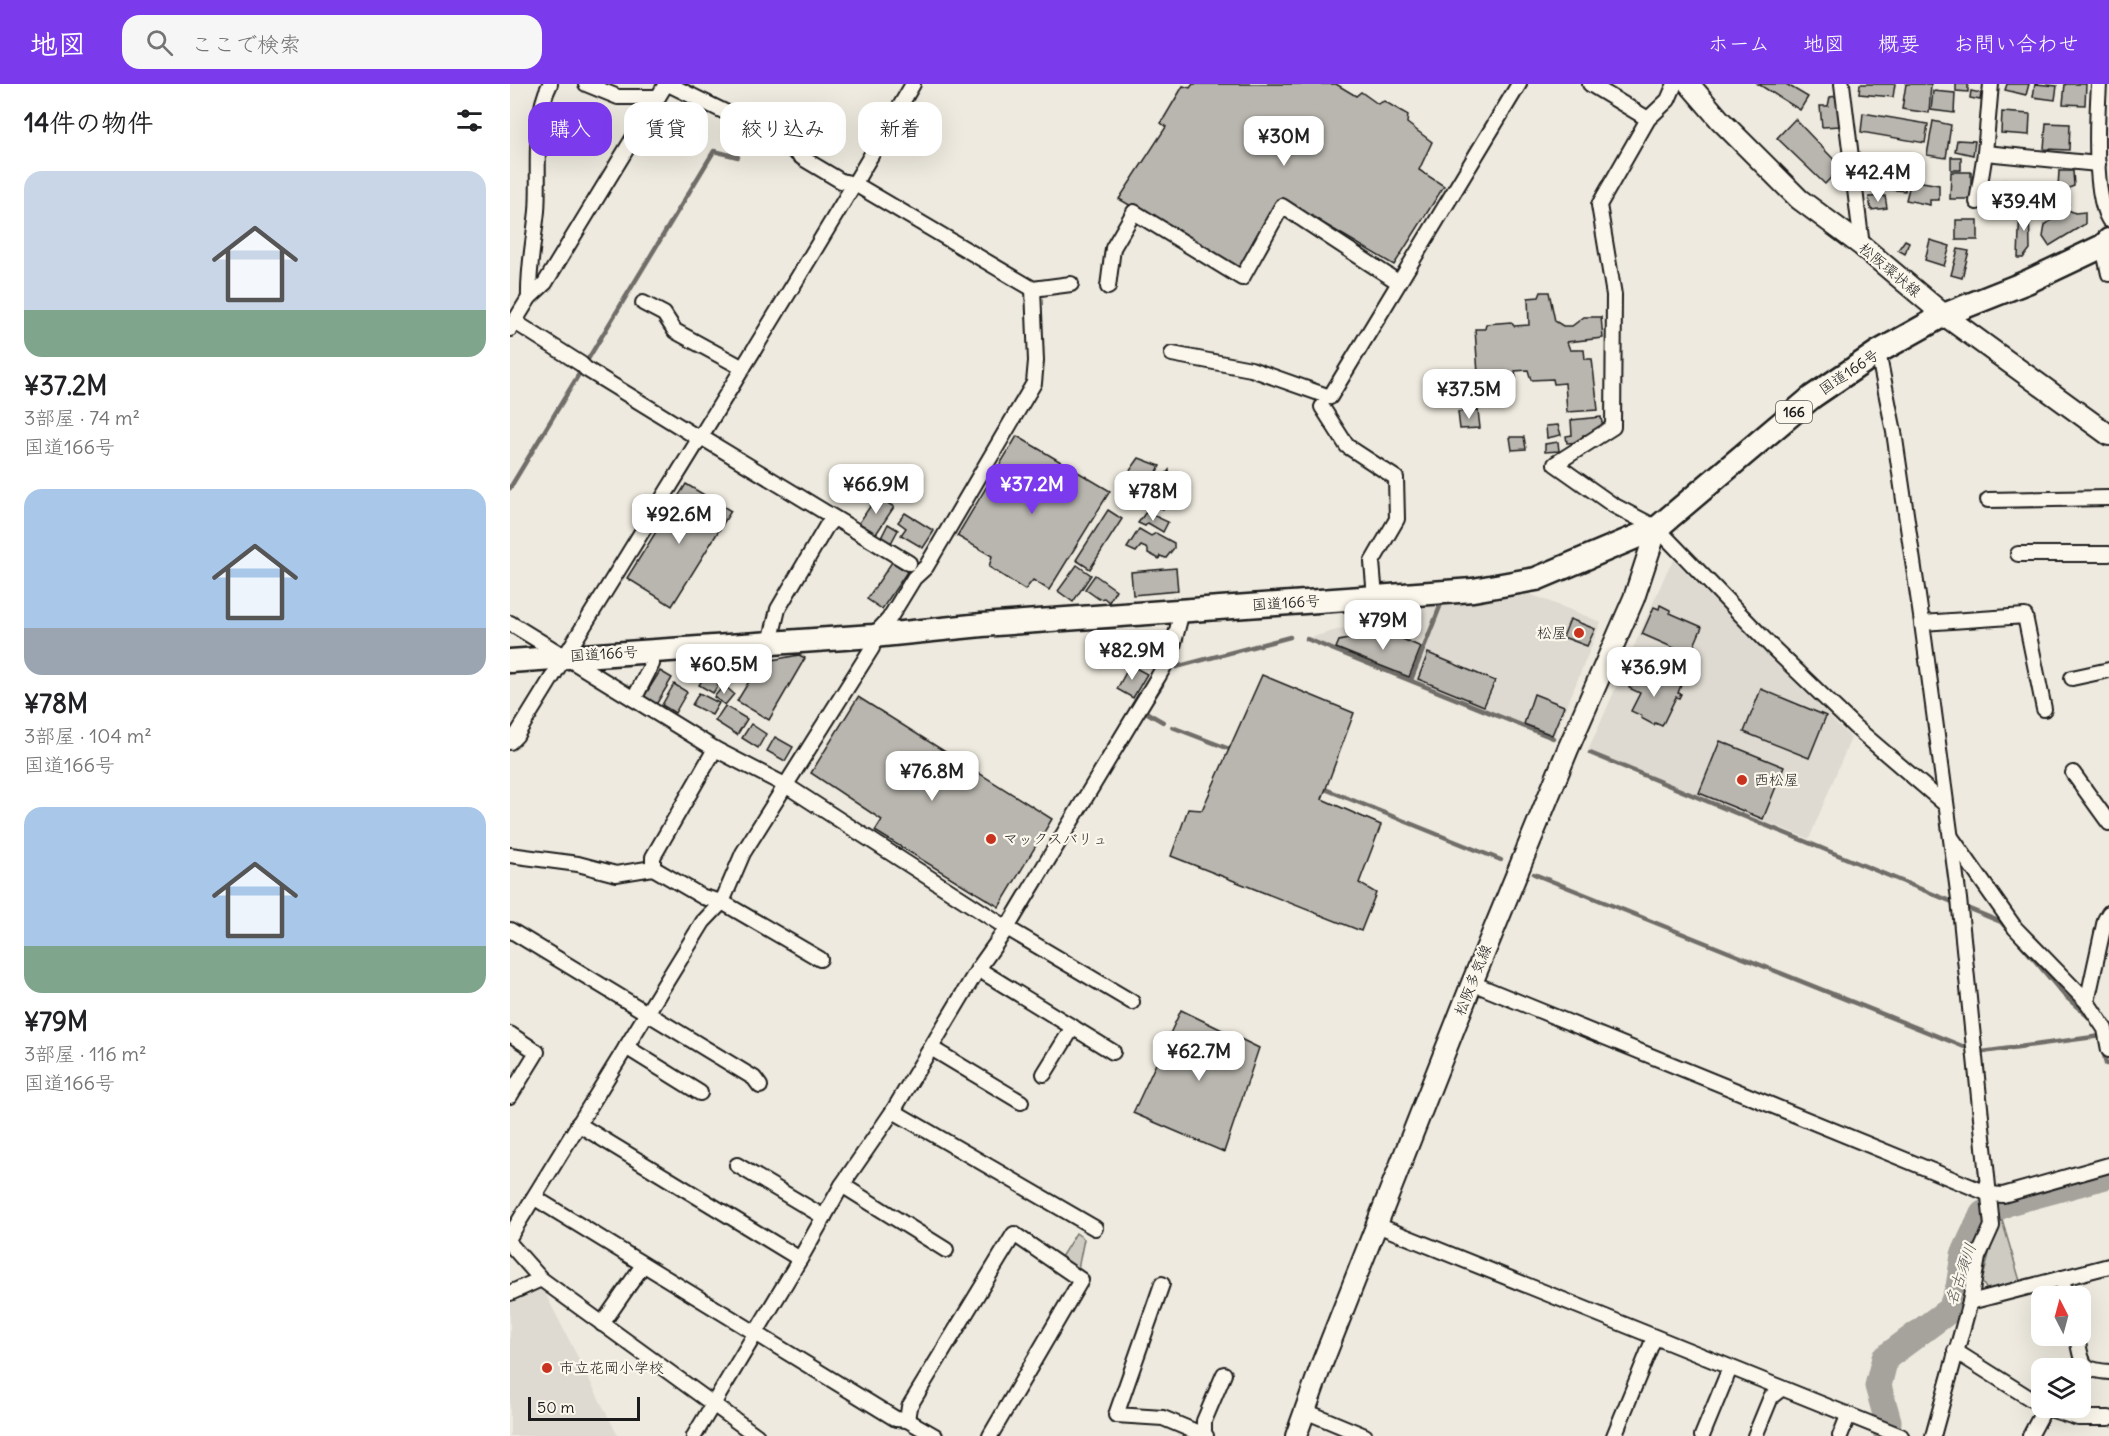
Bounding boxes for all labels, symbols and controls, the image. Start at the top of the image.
search box [122,15,542,69]
text: 地図 [30,26,86,62]
icon: search [143,26,176,59]
text: ここで検索 [191,30,301,58]
text: ホーム [1708,30,1770,57]
text: 地図 [1803,30,1845,57]
text: 概要 [1878,30,1920,57]
text: お問い合わせ [1953,30,2079,57]
chip: 購入 [528,102,612,156]
chip: 賃貸 [624,102,708,156]
chip: 絞り込み [720,102,846,156]
chip: 新着 [858,102,942,156]
icon: filters [453,104,486,137]
text: 14件の物件 [24,106,153,139]
pin: ¥30M [1248,116,1320,167]
text: ¥30M [1258,123,1310,148]
pin: ¥42.4M [1829,152,1927,203]
text: ¥42.4M [1845,159,1911,184]
pin: ¥39.4M [1975,181,2073,232]
text: ¥39.4M [1991,188,2057,213]
icon: home [201,210,309,318]
street label: 松阪環状線 [1855,238,1925,301]
street label: 国道166号 [1815,345,1882,399]
text: ¥37.2M [24,369,107,402]
pin: ¥37.5M [1420,369,1518,420]
text: ¥37.5M [1437,376,1501,401]
road number: 166 [1776,401,1812,423]
text: 3部屋 · 74 m² [24,405,140,430]
text: 国道166号 [24,434,115,459]
pin: ¥66.9M [827,464,925,515]
pin: ¥37.2M [983,464,1081,515]
text: ¥66.9M [843,471,909,496]
text: ¥37.2M [1000,471,1064,496]
pin: ¥78M [1117,471,1189,522]
text: ¥78M [1128,478,1178,503]
pin: ¥92.6M [630,494,728,545]
text: ¥92.6M [646,501,712,526]
icon: home [201,528,309,636]
street label: 国道166号 [1251,591,1321,614]
pin: ¥79M [1347,600,1419,651]
text: ¥79M [1358,607,1408,632]
place label: 松屋 [1537,623,1567,642]
marker: 松屋 [1572,626,1586,640]
pin: ¥82.9M [1083,630,1181,681]
text: ¥82.9M [1099,637,1165,662]
street label: 国道166号 [569,642,639,665]
pin: ¥60.5M [675,644,773,695]
pin: ¥36.9M [1605,647,1703,698]
text: ¥60.5M [690,651,758,676]
text: ¥36.9M [1621,654,1687,679]
text: ¥78M [24,687,88,720]
text: 3部屋 · 104 m² [24,723,152,748]
pin: ¥76.8M [883,751,981,802]
text: 国道166号 [24,752,115,777]
text: ¥76.8M [900,758,964,783]
place label: 西松屋 [1754,770,1799,789]
marker: 西松屋 [1735,773,1749,787]
place label: マックスバリュ [1003,829,1108,848]
marker: マックスバリュ [984,832,998,846]
icon: home [201,846,309,954]
street label: 松阪多気線 [1450,941,1495,1018]
text: ¥79M [24,1005,88,1038]
pin: ¥62.7M [1150,1031,1248,1082]
text: ¥62.7M [1167,1038,1231,1063]
text: 3部屋 · 116 m² [24,1041,147,1066]
text: 国道166号 [24,1070,115,1095]
water label: 名古須川 [1940,1240,1980,1308]
north arrow [2031,1286,2091,1346]
map controls [2031,1286,2091,1418]
place label: 市立花岡小学校 [559,1358,664,1377]
button: layers [2031,1358,2091,1418]
marker: 市立花岡小学校 [540,1361,554,1375]
scale bar [528,1394,640,1422]
text: 50 m [537,1397,575,1417]

